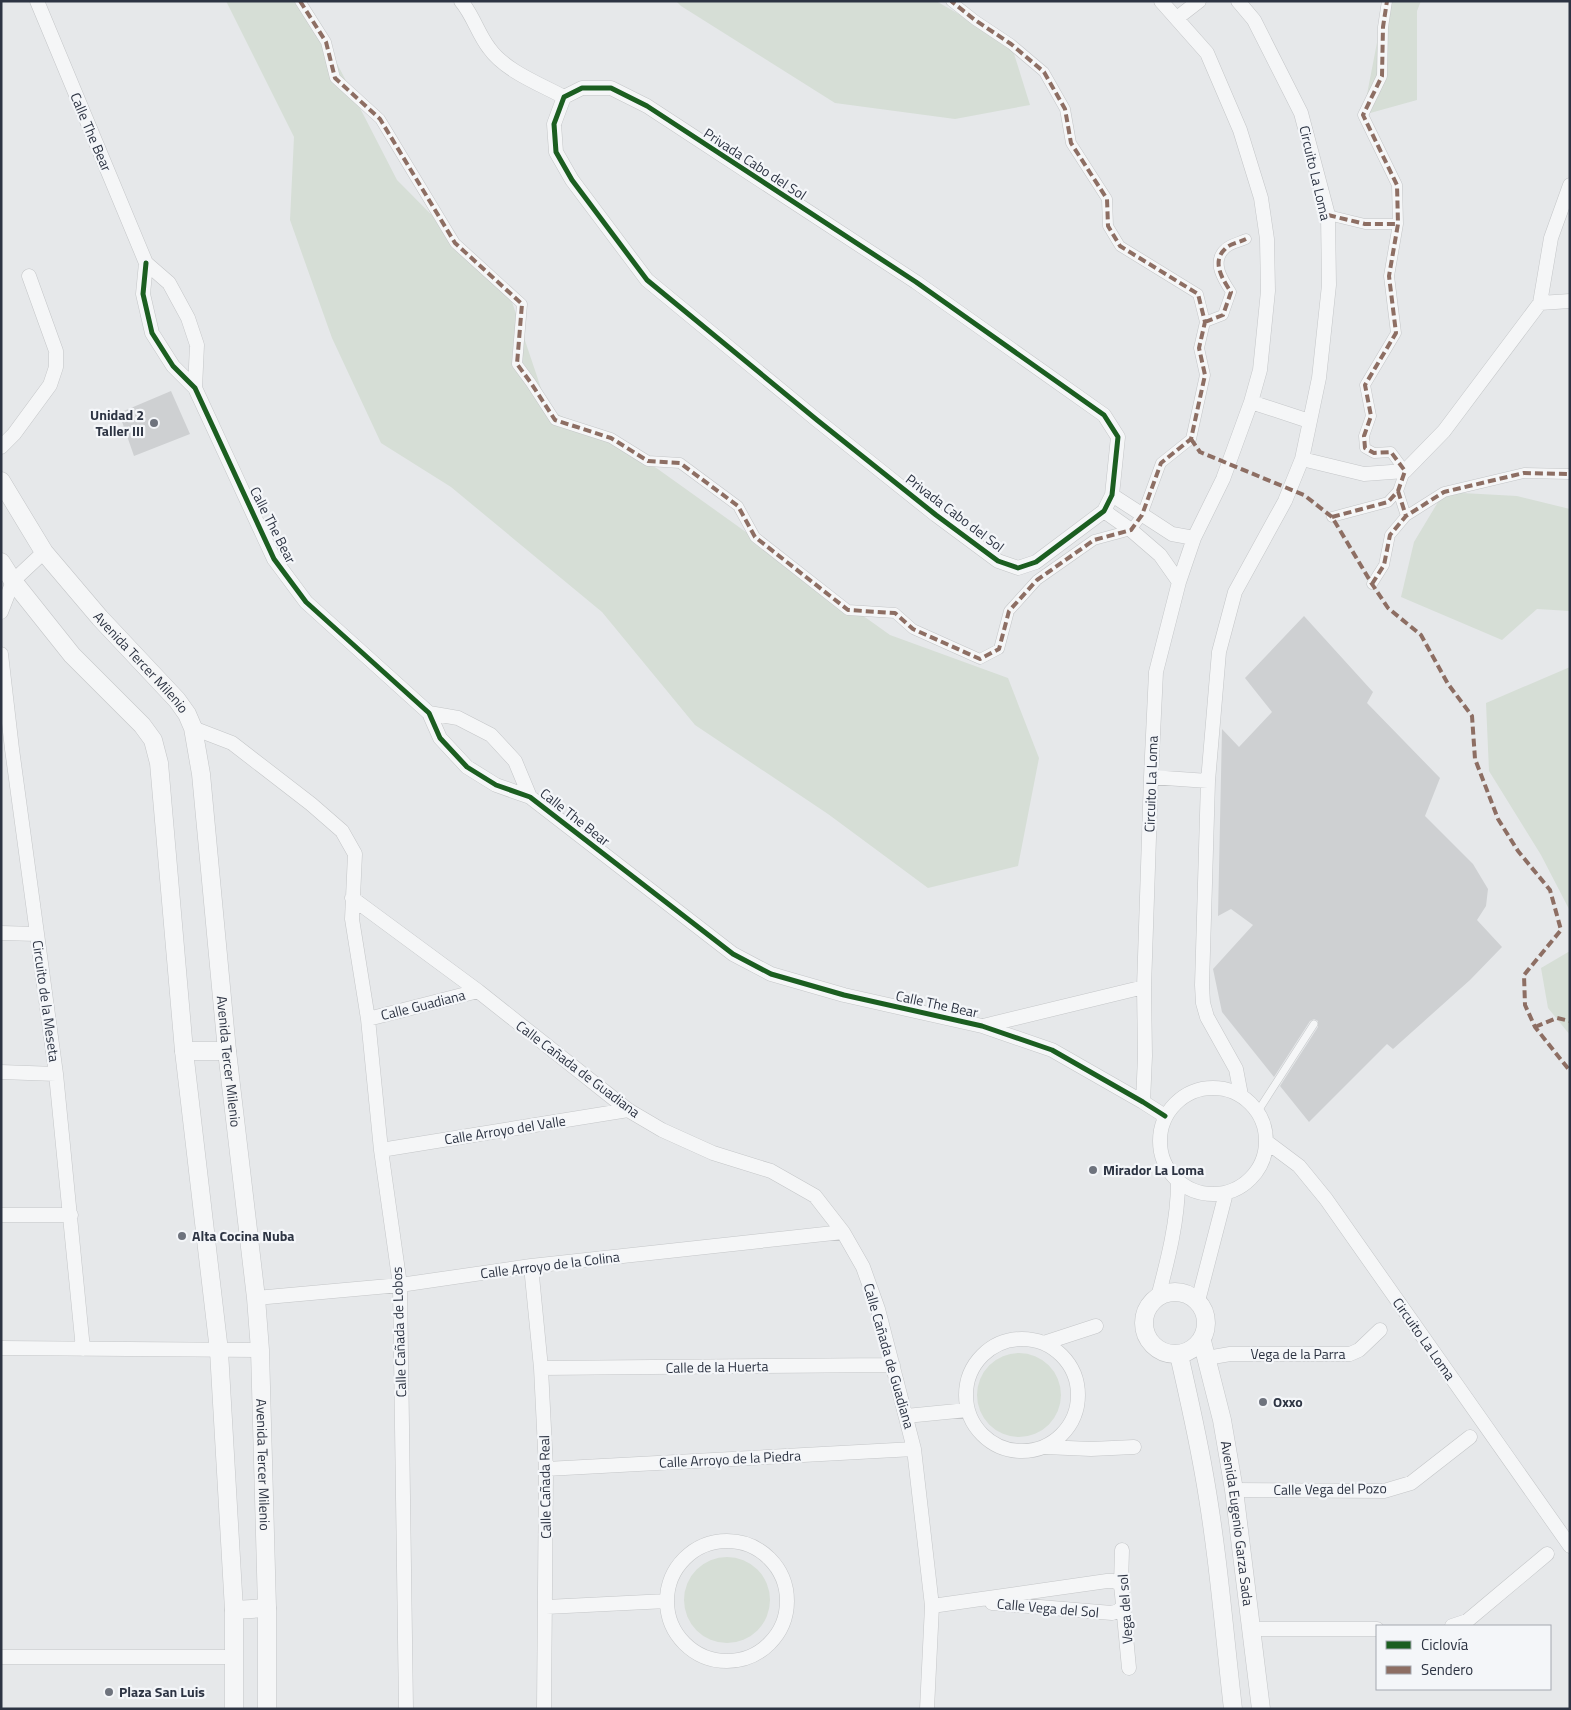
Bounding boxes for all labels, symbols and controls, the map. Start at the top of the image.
street label: Calle The Bear [65,89,118,175]
street label: Privada Cabo del Sol [700,122,811,205]
street label: Circuito La Loma [1294,123,1337,222]
place label: Unidad 2 Taller III [90,404,144,441]
marker: Unidad 2 Taller III [148,417,160,429]
street label: Privada Cabo del Sol [902,468,1009,557]
street label: Calle The Bear [245,483,302,567]
street label: Avenida Tercer Milenio [89,607,194,717]
street label: Circuito La Loma [1138,735,1163,833]
street label: Calle The Bear [536,783,615,851]
street label: Circuito de la Meseta [28,939,65,1063]
street label: Calle Guadiana [378,984,467,1025]
street label: Calle The Bear [894,985,980,1023]
street label: Avenida Tercer Milenio [212,995,247,1128]
street label: Calle Cañada de Guadiana [512,1015,645,1122]
street label: Calle Arroyo del Valle [443,1110,567,1149]
place label: Mirador La Loma [1103,1159,1204,1180]
marker: Mirador La Loma [1087,1164,1099,1176]
place label: Alta Cocina Nuba [192,1225,295,1246]
marker: Alta Cocina Nuba [176,1230,188,1242]
street label: Calle Arroyo de la Colina [479,1246,621,1283]
street label: Calle Cañada de Lobos [386,1266,411,1398]
street label: Calle Cañada de Guadiana [859,1281,920,1431]
street label: Circuito La Loma [1388,1293,1461,1384]
street label: Vega de la Parra [1251,1343,1345,1364]
street label: Calle de la Huerta [665,1355,769,1378]
place label: Oxxo [1273,1391,1303,1412]
marker: Oxxo [1257,1396,1269,1408]
street label: Avenida Tercer Milenio [251,1398,276,1531]
street label: Calle Cañada Real [533,1435,556,1539]
street label: Avenida Eugenio Garza Sada [1216,1439,1259,1607]
street label: Calle Arroyo de la Piedra [658,1444,801,1473]
street label: Calle Vega del Pozo [1273,1477,1387,1500]
street label: Vega del sol [1112,1573,1137,1645]
street label: Calle Vega del Sol [996,1593,1100,1622]
legend [1376,1625,1551,1690]
text: Ciclovía [1421,1633,1469,1656]
text: Sendero [1421,1658,1473,1681]
place label: Plaza San Luis [119,1681,205,1702]
marker: Plaza San Luis [103,1686,115,1698]

